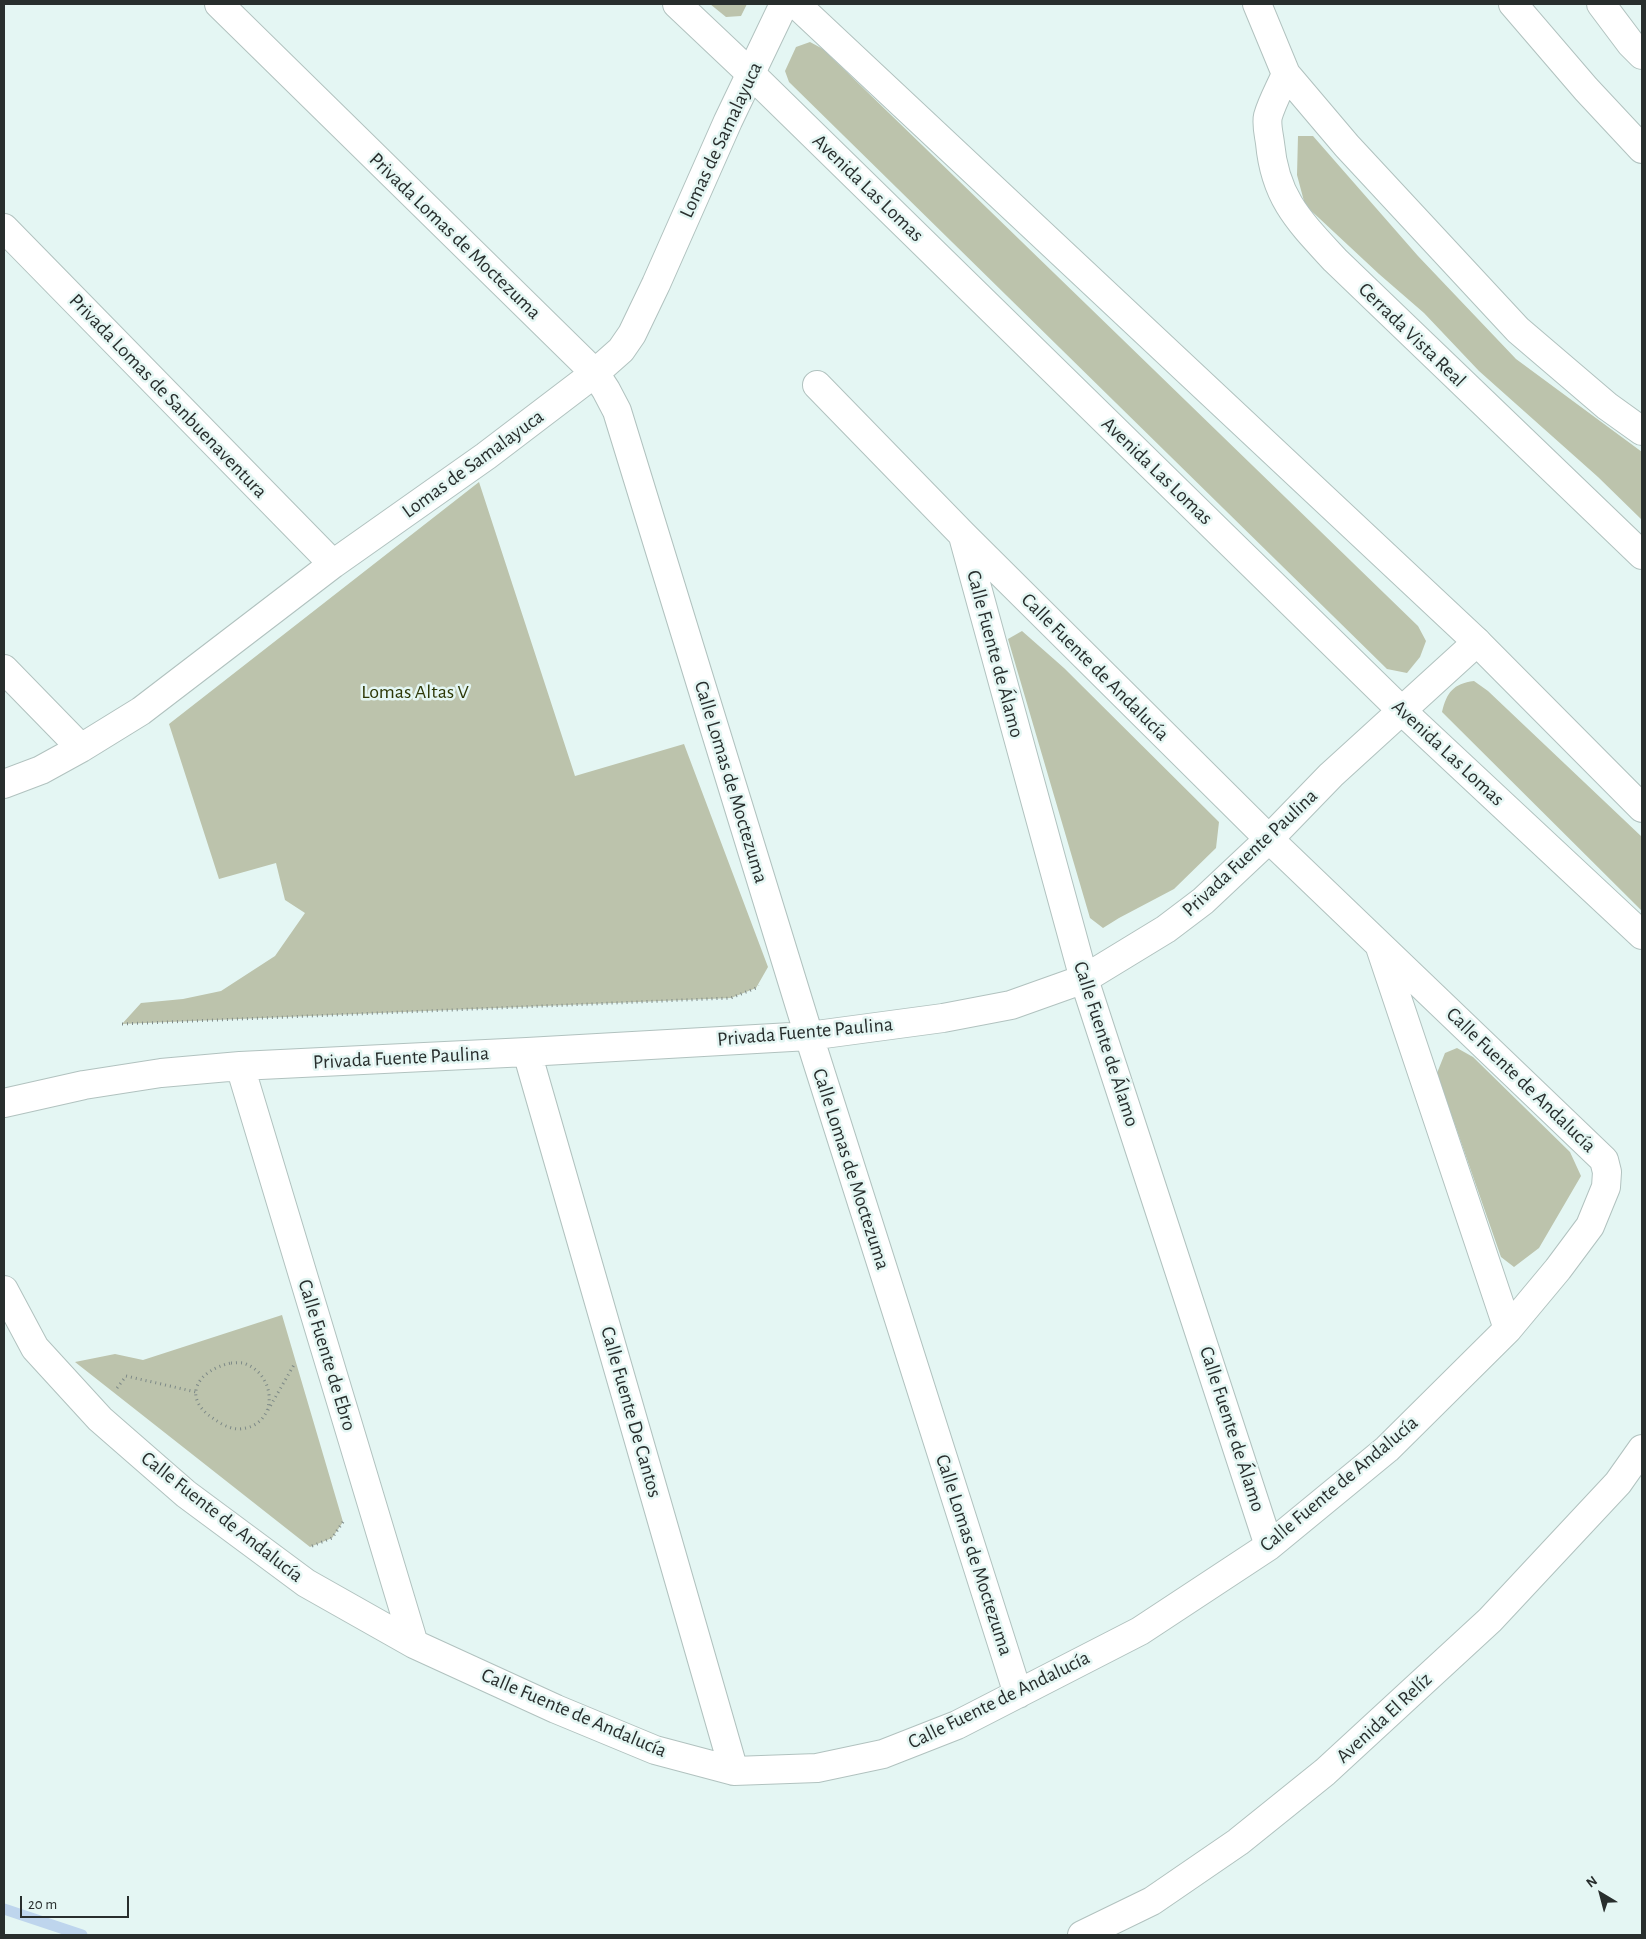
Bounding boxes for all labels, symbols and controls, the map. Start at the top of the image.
street label: Lomas de Samalayuca [674,58,768,222]
street label: Avenida Las Lomas [807,129,929,247]
street label: Privada Lomas de Moctezuma [364,148,546,324]
street label: Cerrada Vista Real [1353,278,1471,392]
street label: Privada Lomas de Sanbuenaventura [64,289,272,503]
street label: Lomas de Samalayuca [398,405,548,523]
street label: Avenida Las Lomas [1096,412,1218,530]
street label: Calle Fuente de Álamo [961,568,1029,740]
street label: Calle Fuente de Andalucía [1016,588,1174,746]
street label: Calle Lomas de Moctezuma [689,678,773,886]
park label: Lomas Altas V [361,680,469,704]
street label: Avenida Las Lomas [1387,695,1509,811]
street label: Privada Fuente Paulina [1177,784,1323,922]
street label: Calle Fuente de Álamo [1068,958,1144,1130]
street label: Calle Fuente de Andalucía [1441,1002,1601,1158]
street label: Privada Fuente Paulina [716,1012,894,1052]
street label: Privada Fuente Paulina [312,1041,490,1075]
street label: Calle Lomas de Moctezuma [807,1065,895,1273]
street label: Calle Fuente de Ebro [293,1276,361,1434]
street label: Calle Fuente De Cantos [595,1324,667,1500]
street label: Calle Fuente de Álamo [1194,1343,1270,1515]
street label: Calle Fuente de Andalucía [1255,1411,1423,1557]
street label: Calle Fuente de Andalucía [136,1446,308,1588]
street label: Calle Lomas de Moctezuma [930,1451,1018,1659]
street label: Calle Fuente de Andalucía [904,1646,1094,1754]
street label: Calle Fuente de Andalucía [478,1663,670,1763]
street label: Avenida El Relíz [1331,1668,1437,1768]
north arrow [1576,1869,1626,1919]
text: N [1584,1874,1600,1891]
scale bar [22,1886,131,1918]
text: 20 m [28,1897,57,1912]

